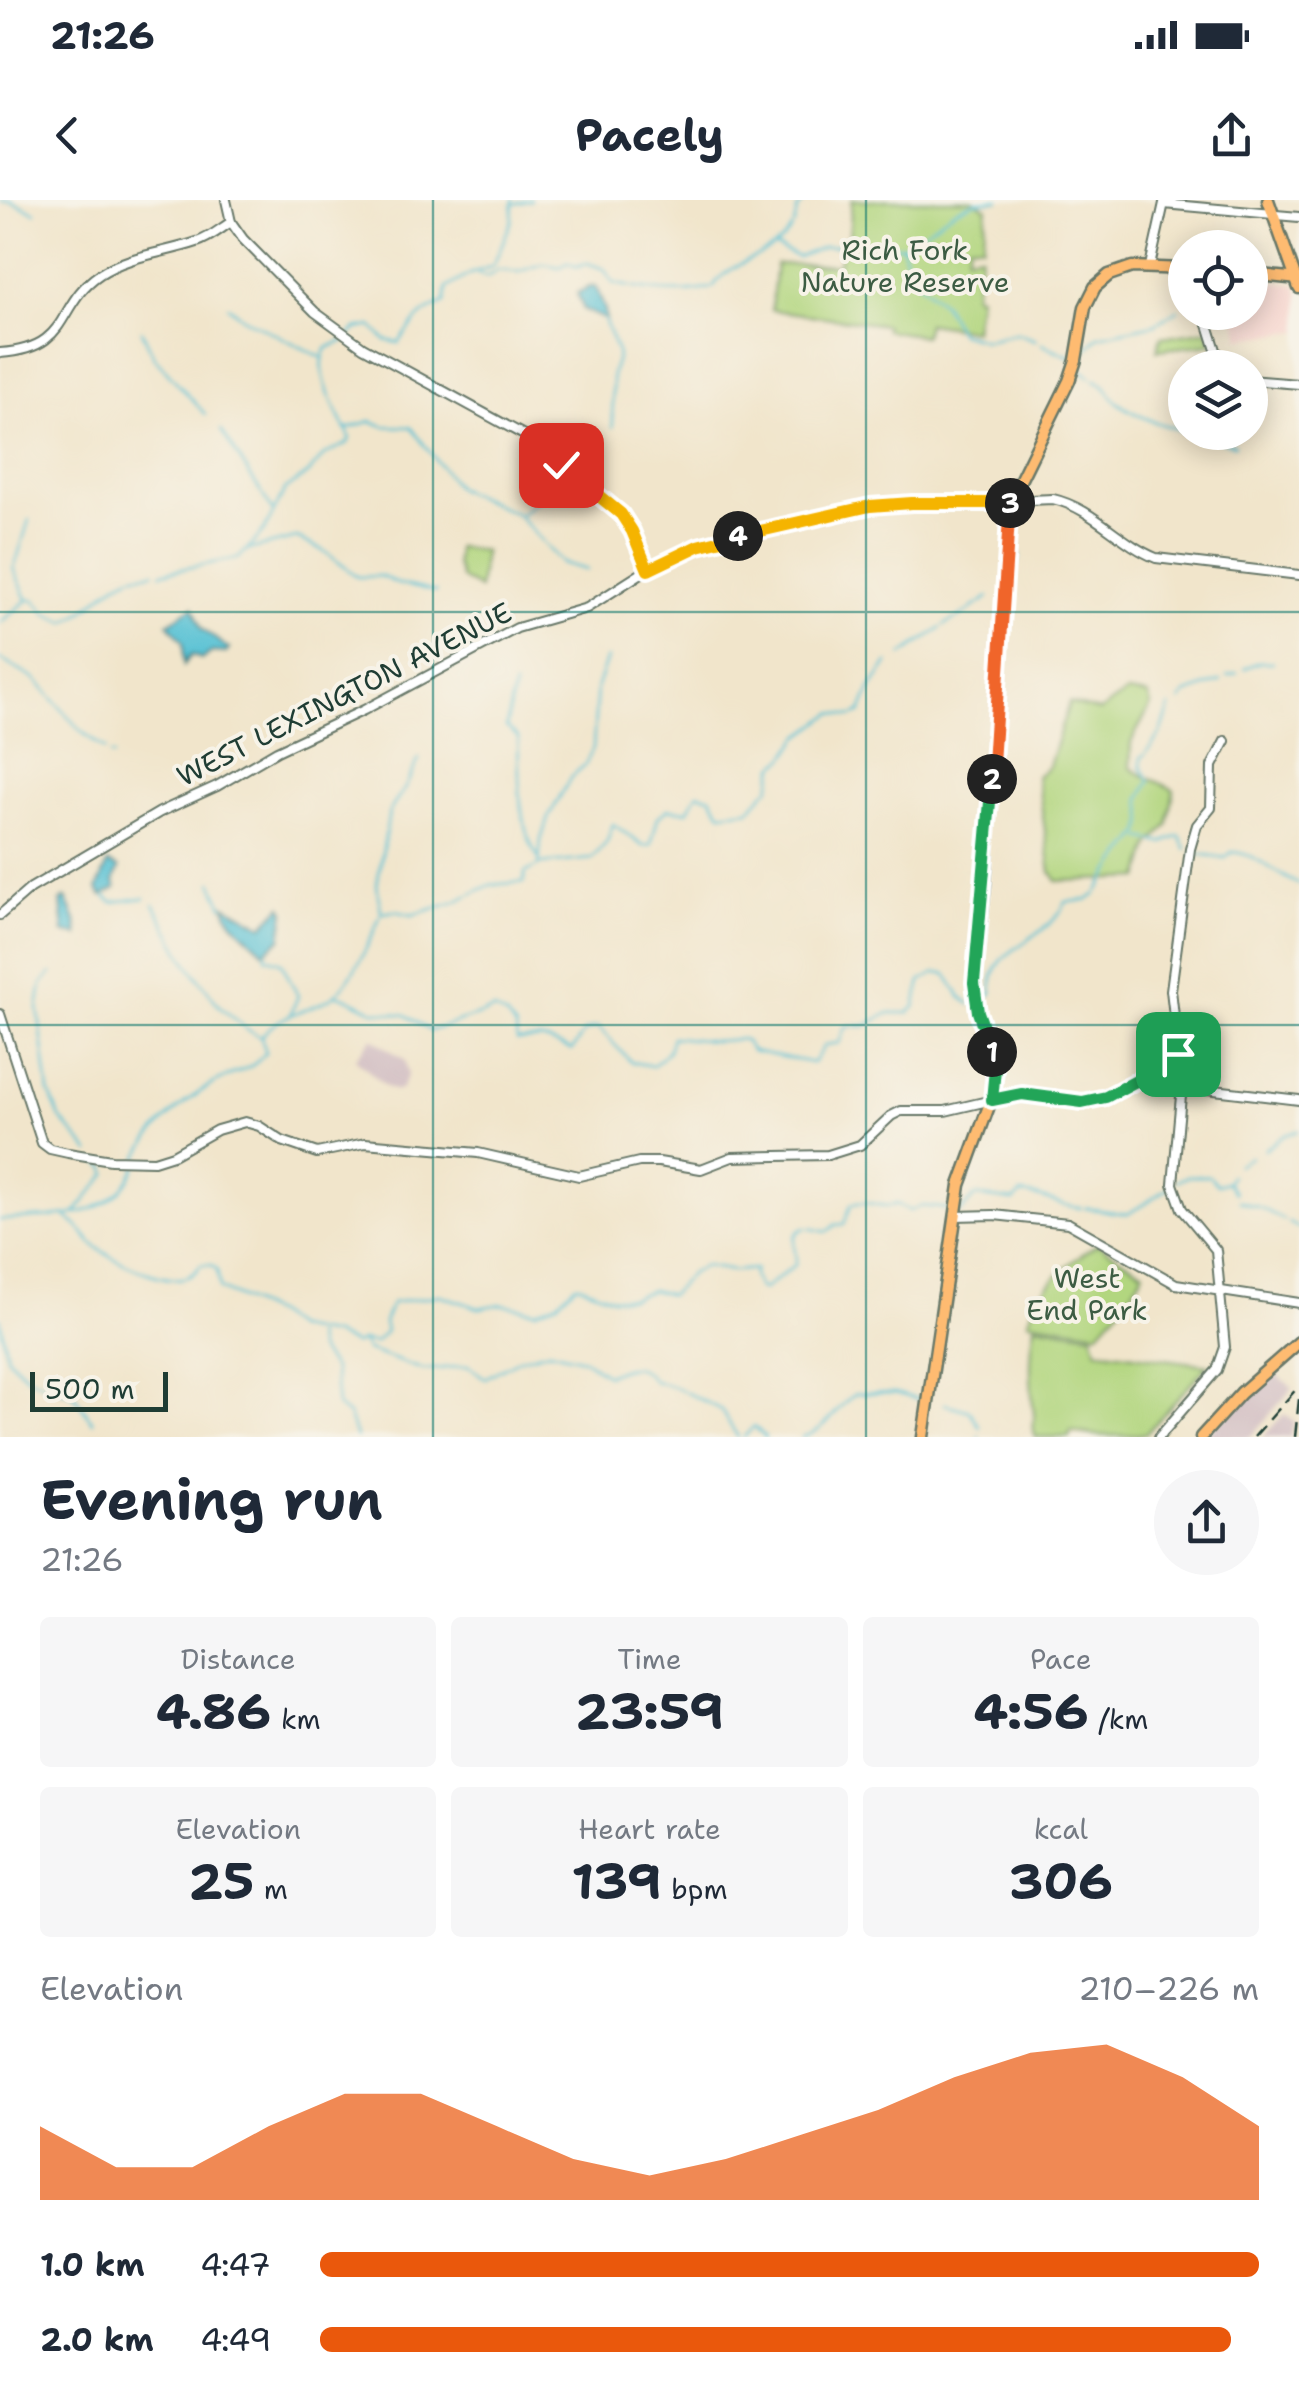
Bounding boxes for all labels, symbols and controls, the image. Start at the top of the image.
text: 21:26 [50,10,155,61]
text: Pacely [575,105,724,165]
icon: back [40,108,95,163]
icon: share [1204,108,1259,163]
map controls [1168,230,1268,450]
button: locate [1168,230,1268,330]
park label: Rich Fork Nature Reserve [800,231,1010,301]
button: layers [1168,350,1268,450]
pin [519,423,604,508]
icon: check [534,438,589,493]
pin: 3 [985,478,1035,528]
text: 3 [1000,484,1020,522]
pin: 4 [713,511,763,561]
text: 4 [728,517,748,555]
street label: WEST LEXINGTON AVENUE [170,593,518,795]
pin: 2 [967,754,1017,804]
text: 2 [982,760,1002,798]
pin [1136,1012,1221,1097]
pin: 1 [967,1027,1017,1077]
icon: arrive [1151,1027,1206,1082]
text: 1 [986,1033,998,1071]
park label: West End Park [1026,1259,1148,1329]
scale bar [30,1367,168,1412]
text: 500 m [45,1370,135,1408]
text: Evening run [40,1463,383,1537]
button: share [1154,1470,1259,1575]
text: 21:26 [40,1538,124,1581]
text: Distance [181,1640,296,1678]
text: Time [617,1640,682,1678]
text: Pace [1030,1640,1092,1678]
text: 4.86 [156,1678,271,1745]
text: 23:59 [575,1678,724,1745]
text: 4:56 [973,1678,1089,1745]
text: km [271,1700,321,1738]
text: /km [1089,1700,1148,1738]
text: Elevation [176,1810,301,1848]
text: Heart rate [578,1810,721,1848]
text: kcal [1034,1810,1088,1848]
text: 25 [188,1848,254,1915]
text: 139 [571,1848,662,1915]
text: 306 [1009,1848,1113,1915]
text: m [254,1870,288,1908]
text: bpm [662,1870,728,1908]
text: Elevation [40,1967,183,2010]
text: 210–226 m [1078,1967,1259,2010]
text: 1.0 km [40,2243,145,2286]
text: 4:47 [200,2243,271,2286]
text: 2.0 km [40,2318,154,2361]
text: 4:49 [200,2318,271,2361]

